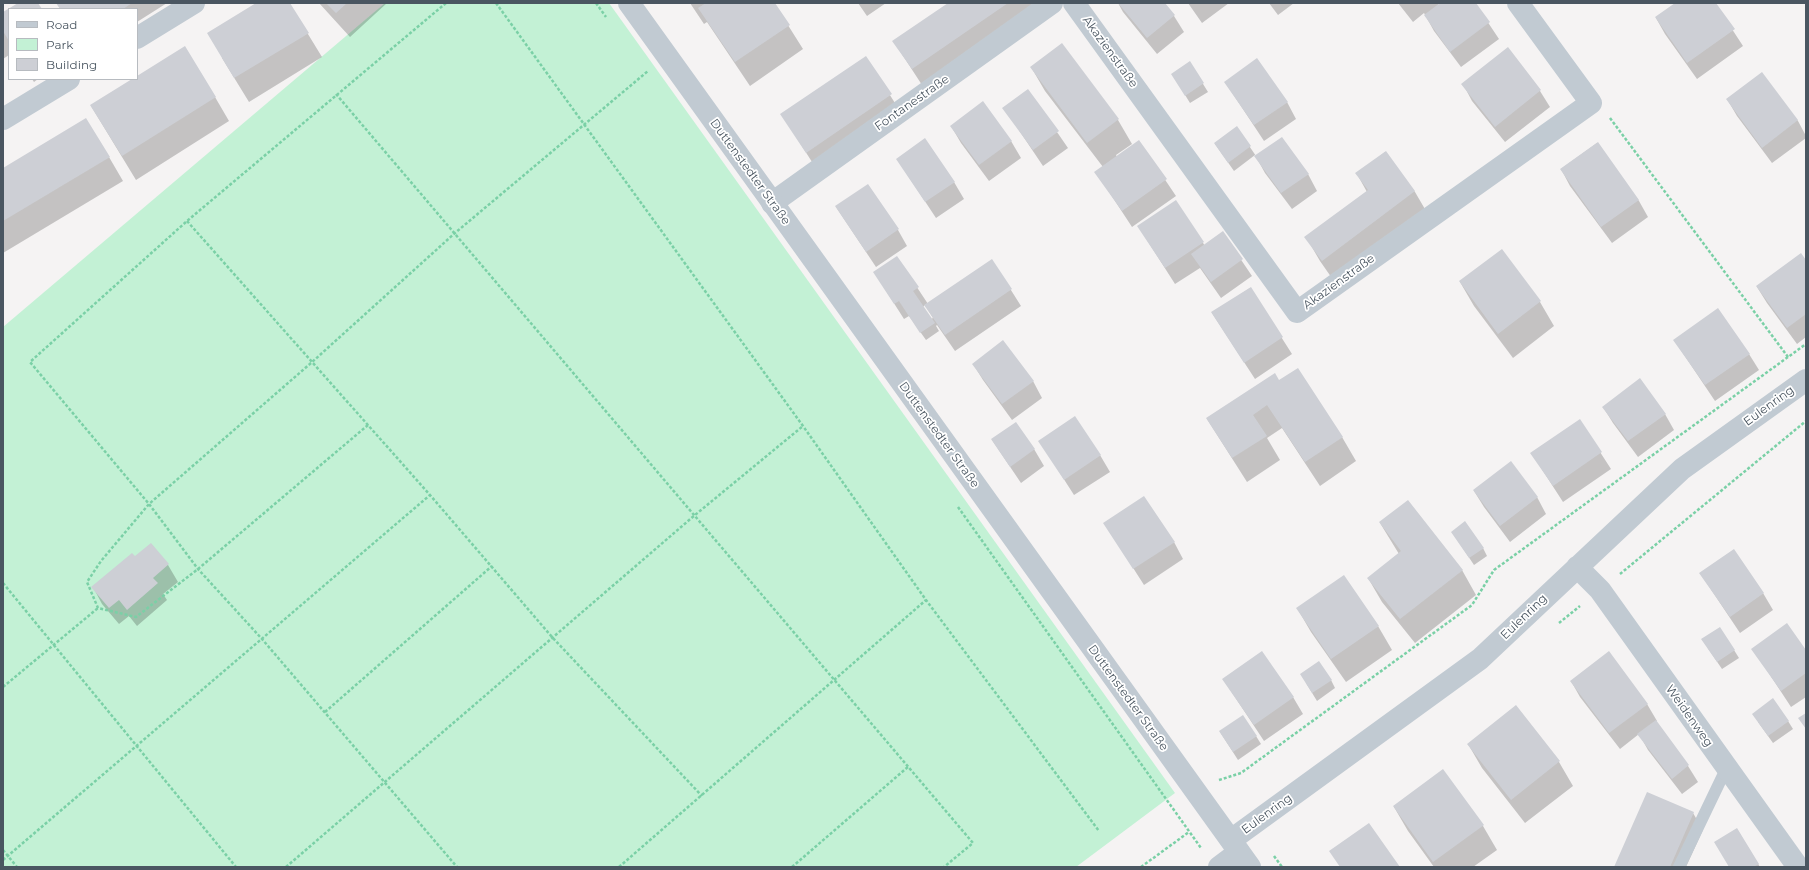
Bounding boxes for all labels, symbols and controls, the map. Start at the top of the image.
legend [8,8,138,80]
street label: Akazienstraße [1079,13,1141,91]
text: Road [46,17,77,32]
text: Park [46,37,73,52]
text: Building [46,57,97,72]
street label: Fontanestraße [872,72,952,134]
street label: Duttenstedter Straße [707,116,793,228]
street label: Akazienstraße [1300,251,1378,313]
street label: Duttenstedter Straße [896,379,982,491]
street label: Eulenring [1741,383,1797,429]
street label: Eulenring [1498,591,1550,643]
street label: Duttenstedter Straße [1085,642,1171,754]
street label: Weidenweg [1662,682,1716,750]
street label: Eulenring [1239,791,1295,837]

